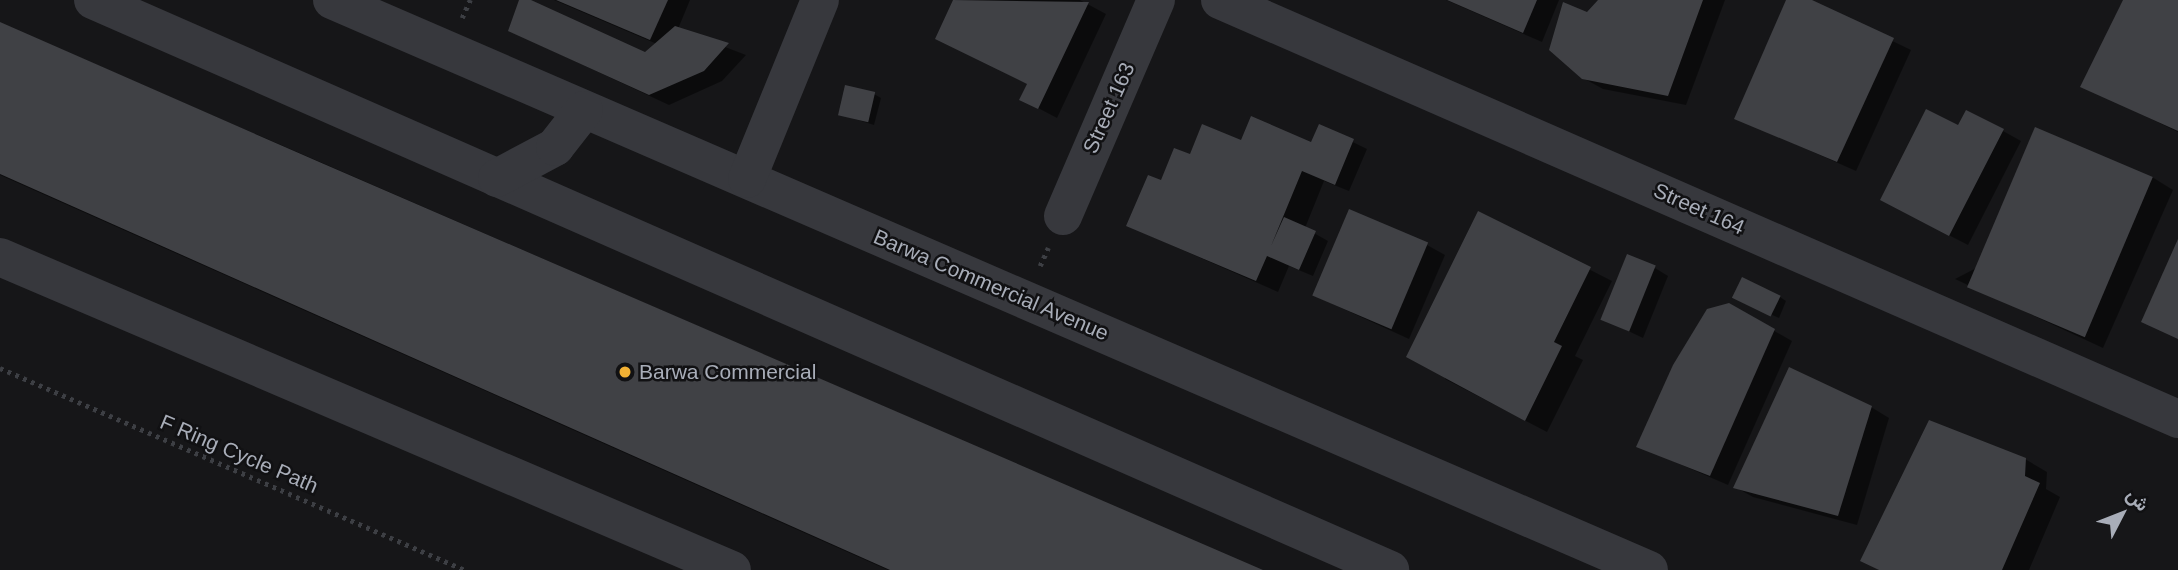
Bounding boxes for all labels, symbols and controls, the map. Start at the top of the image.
street label: Street 163 [1078,59,1140,157]
street label: Street 164 [1650,178,1748,240]
street label: Barwa Commercial Avenue [869,224,1113,346]
place label: Barwa Commercial [639,359,816,385]
marker: Barwa Commercial [617,364,633,380]
street label: F Ring Cycle Path [156,409,322,499]
north arrow [2087,479,2157,549]
text: ش [2123,484,2153,515]

